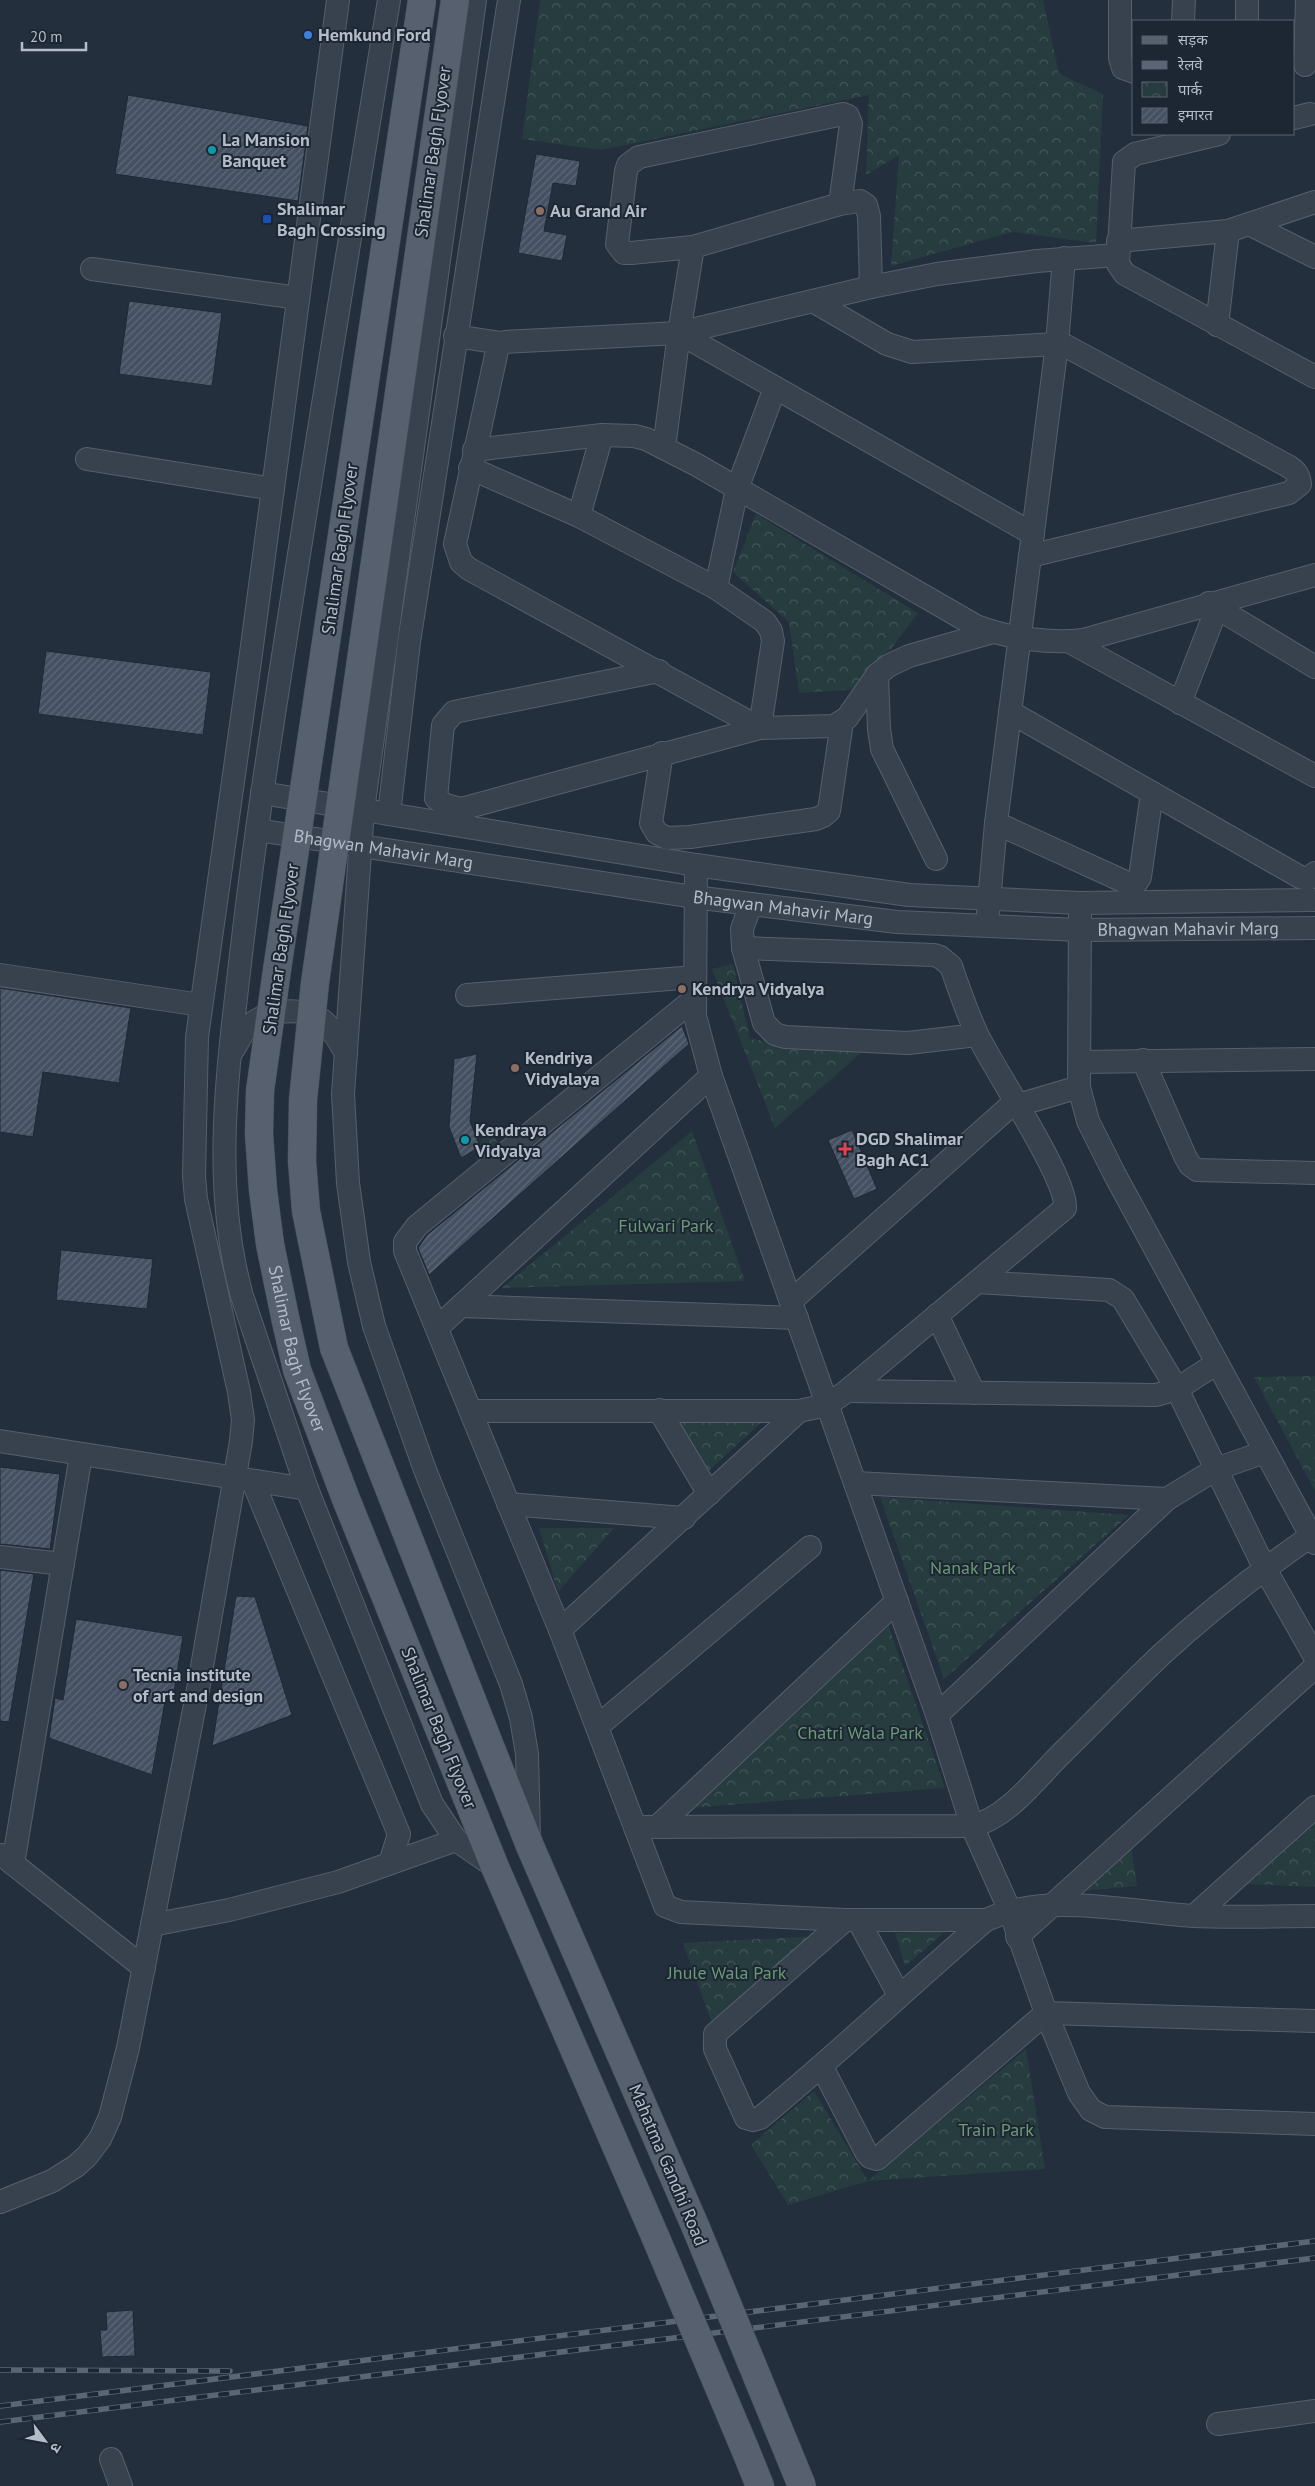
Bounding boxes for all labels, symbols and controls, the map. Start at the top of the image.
scale bar [22,20,86,52]
legend [1132,20,1295,135]
place label: Hemkund Ford [318,23,431,46]
text: 20 m [30,27,63,46]
marker: Hemkund Ford [302,29,314,41]
text: सड़क [1178,30,1208,49]
text: रेलवे [1177,55,1203,74]
street label: Shalimar Bagh Flyover [409,65,456,239]
text: पार्क [1178,80,1202,99]
text: इमारत [1178,105,1213,124]
place label: La Mansion Banquet [222,128,310,172]
marker: La Mansion Banquet [206,144,218,156]
place label: Shalimar Bagh Crossing [277,197,386,241]
place label: Au Grand Air [550,199,647,222]
marker: Au Grand Air [534,205,546,217]
marker: Shalimar Bagh Crossing [261,213,273,225]
street label: Shalimar Bagh Flyover [316,462,363,636]
street label: Bhagwan Mahavir Marg [292,824,475,874]
street label: Shalimar Bagh Flyover [257,862,304,1036]
street label: Bhagwan Mahavir Marg [692,885,875,930]
street label: Bhagwan Mahavir Marg [1097,916,1279,941]
place label: Kendrya Vidyalya [692,977,825,1000]
marker: Kendrya Vidyalya [676,983,688,995]
place label: Kendriya Vidyalaya [524,1046,600,1090]
marker: Kendriya Vidyalaya [509,1062,521,1074]
place label: Kendraya Vidyalya [474,1118,547,1162]
place label: DGD Shalimar Bagh AC1 [856,1127,963,1171]
marker: Kendraya Vidyalya [459,1134,471,1146]
marker: DGD Shalimar Bagh AC1 [838,1142,852,1156]
park label: Fulwari Park [618,1214,714,1237]
street label: Shalimar Bagh Flyover [264,1263,332,1436]
park label: Nanak Park [930,1556,1016,1579]
street label: Shalimar Bagh Flyover [396,1643,482,1812]
place label: Tecnia institute of art and design [133,1663,263,1707]
marker: Tecnia institute of art and design [117,1679,129,1691]
park label: Chatri Wala Park [797,1721,923,1744]
park label: Jhule Wala Park [667,1961,787,1984]
street label: Mahatma Gandhi Road [624,2080,713,2249]
park label: Train Park [958,2118,1034,2141]
north arrow [20,2416,70,2466]
text: उ [46,2440,66,2457]

